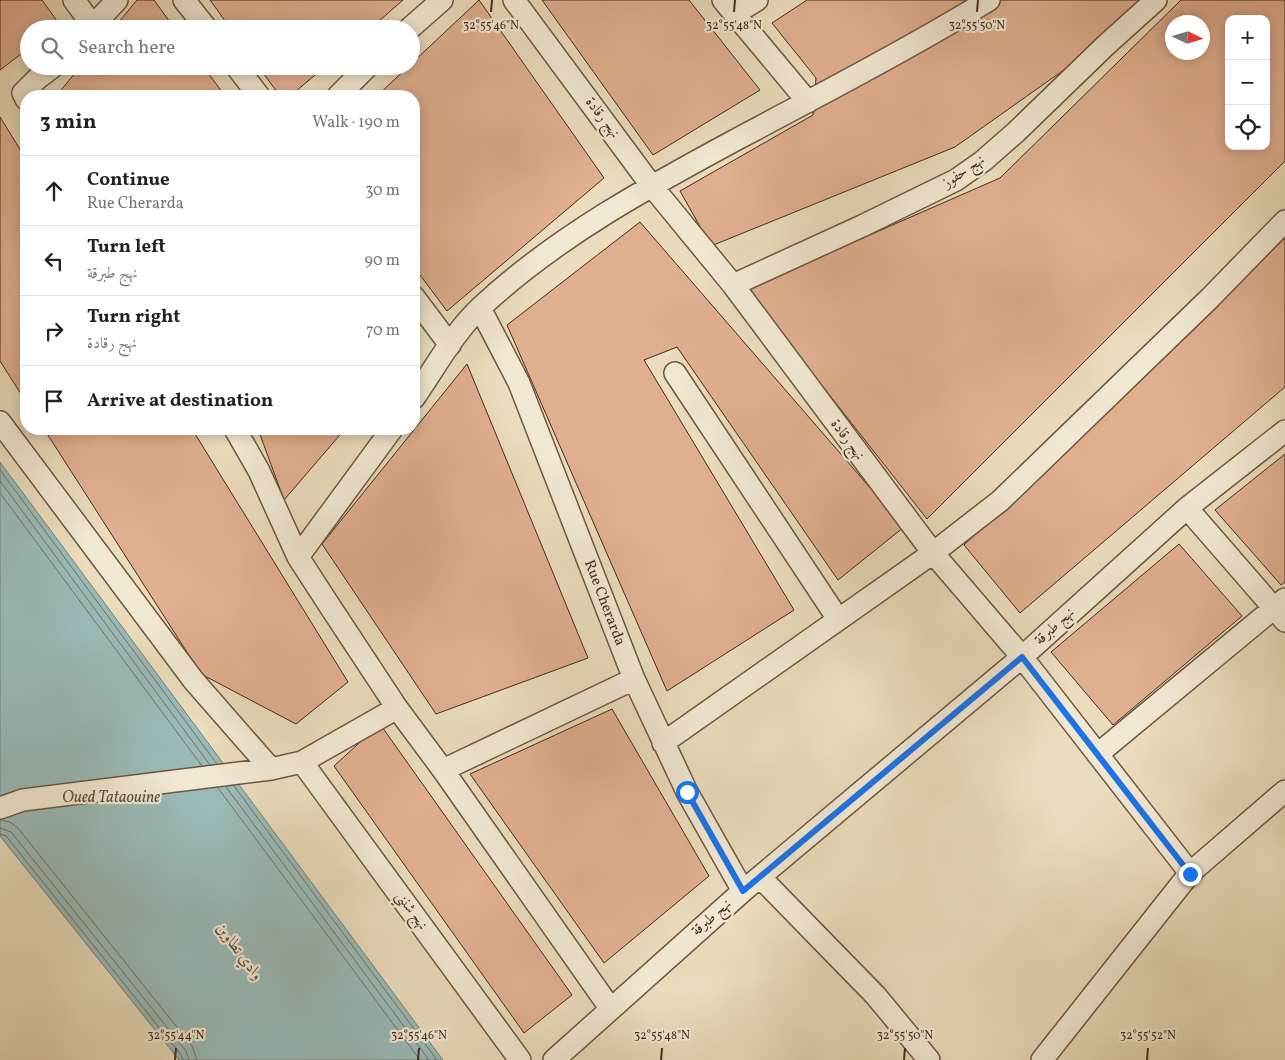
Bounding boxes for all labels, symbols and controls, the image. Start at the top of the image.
north arrow [1165,15,1210,60]
map controls [1225,15,1270,150]
button: + [1225,15,1270,60]
text: 32°55'46"N [463,18,519,34]
text: 32°55'48"N [706,18,762,34]
text: 32°55'50"N [949,18,1005,34]
search box [20,20,420,75]
icon: search [38,34,66,62]
text: Search here [78,35,175,61]
button: − [1225,60,1270,105]
street label: نهج رقادة [578,93,624,144]
button: locate [1225,105,1270,150]
text: 3 min [40,108,96,137]
text: Walk · 190 m [312,112,400,134]
street label: نهج حفوز [937,150,991,197]
text: Continue [87,167,170,193]
icon: ahead [40,177,68,205]
text: 30 m [365,180,400,202]
text: Rue Cherarda [87,193,184,215]
text: Turn left [87,234,166,260]
icon: left [40,247,68,275]
text: 90 m [364,250,400,272]
text: نهج طبرقة [87,263,138,285]
text: Turn right [87,304,180,330]
icon: right [40,317,68,345]
text: 70 m [366,320,400,342]
text: نهج رقادة [87,333,137,355]
icon: arrive [40,387,68,415]
text: Arrive at destination [87,388,273,414]
street label: نهج رقادة [823,415,869,466]
street label: Rue Cherarda [578,557,630,649]
street label: نهج طبرقة [1030,603,1081,652]
route start [676,781,699,804]
water label: Oued Tataouine [62,787,160,809]
route end [1179,863,1202,886]
street label: نهج شنني [388,887,432,936]
street label: نهج طبرقة [687,895,738,943]
water label: وادي تطاوين [210,919,268,985]
text: 32°55'44"N [148,1028,204,1044]
text: 32°55'46"N [391,1028,447,1044]
text: 32°55'48"N [634,1028,690,1044]
text: 32°55'50"N [877,1028,933,1044]
text: 32°55'52"N [1120,1028,1176,1044]

